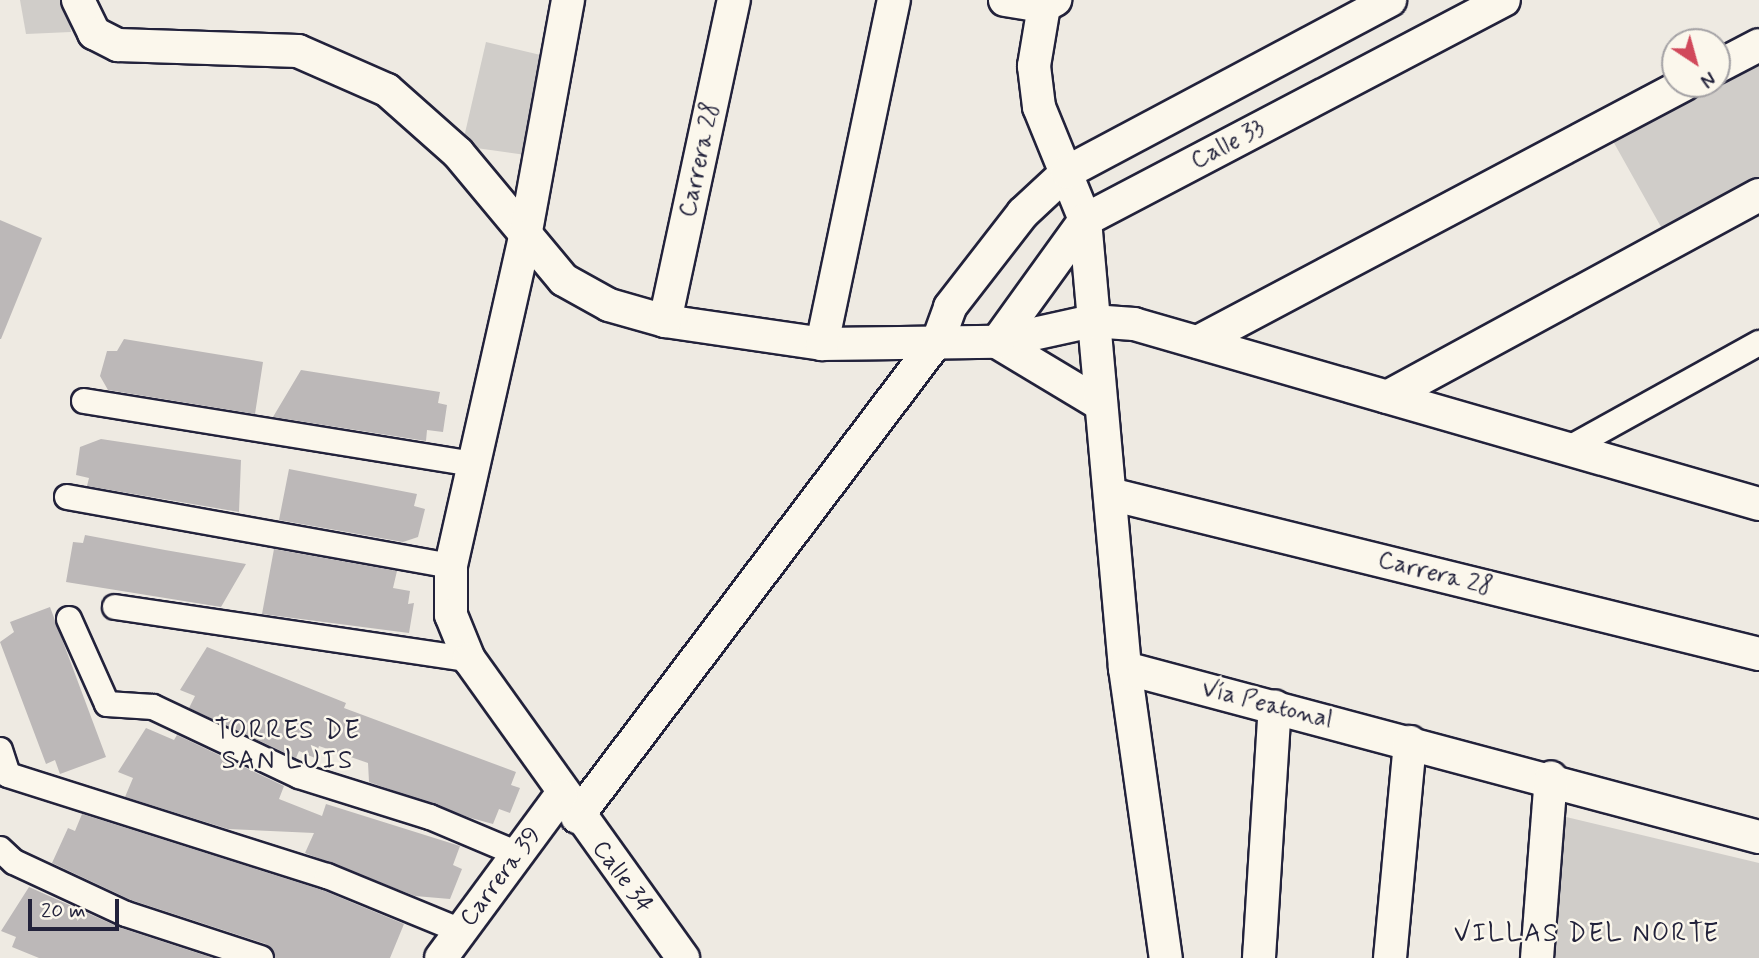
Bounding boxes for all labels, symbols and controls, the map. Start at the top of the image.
north arrow [1661,28,1731,98]
text: N [1695,65,1720,93]
street label: Carrera 28 [674,100,726,220]
street label: Calle 33 [1186,114,1270,176]
street label: Carrera 28 [1375,546,1495,602]
street label: Vía Peatonal [1200,675,1334,735]
district label: TORRES DE SAN LUIS [212,716,364,778]
street label: Carrera 39 [454,822,548,932]
street label: Calle 34 [585,835,659,919]
scale bar [32,884,122,928]
text: 20 m [41,897,86,925]
district label: VILLAS DEL NORTE [1455,919,1719,951]

